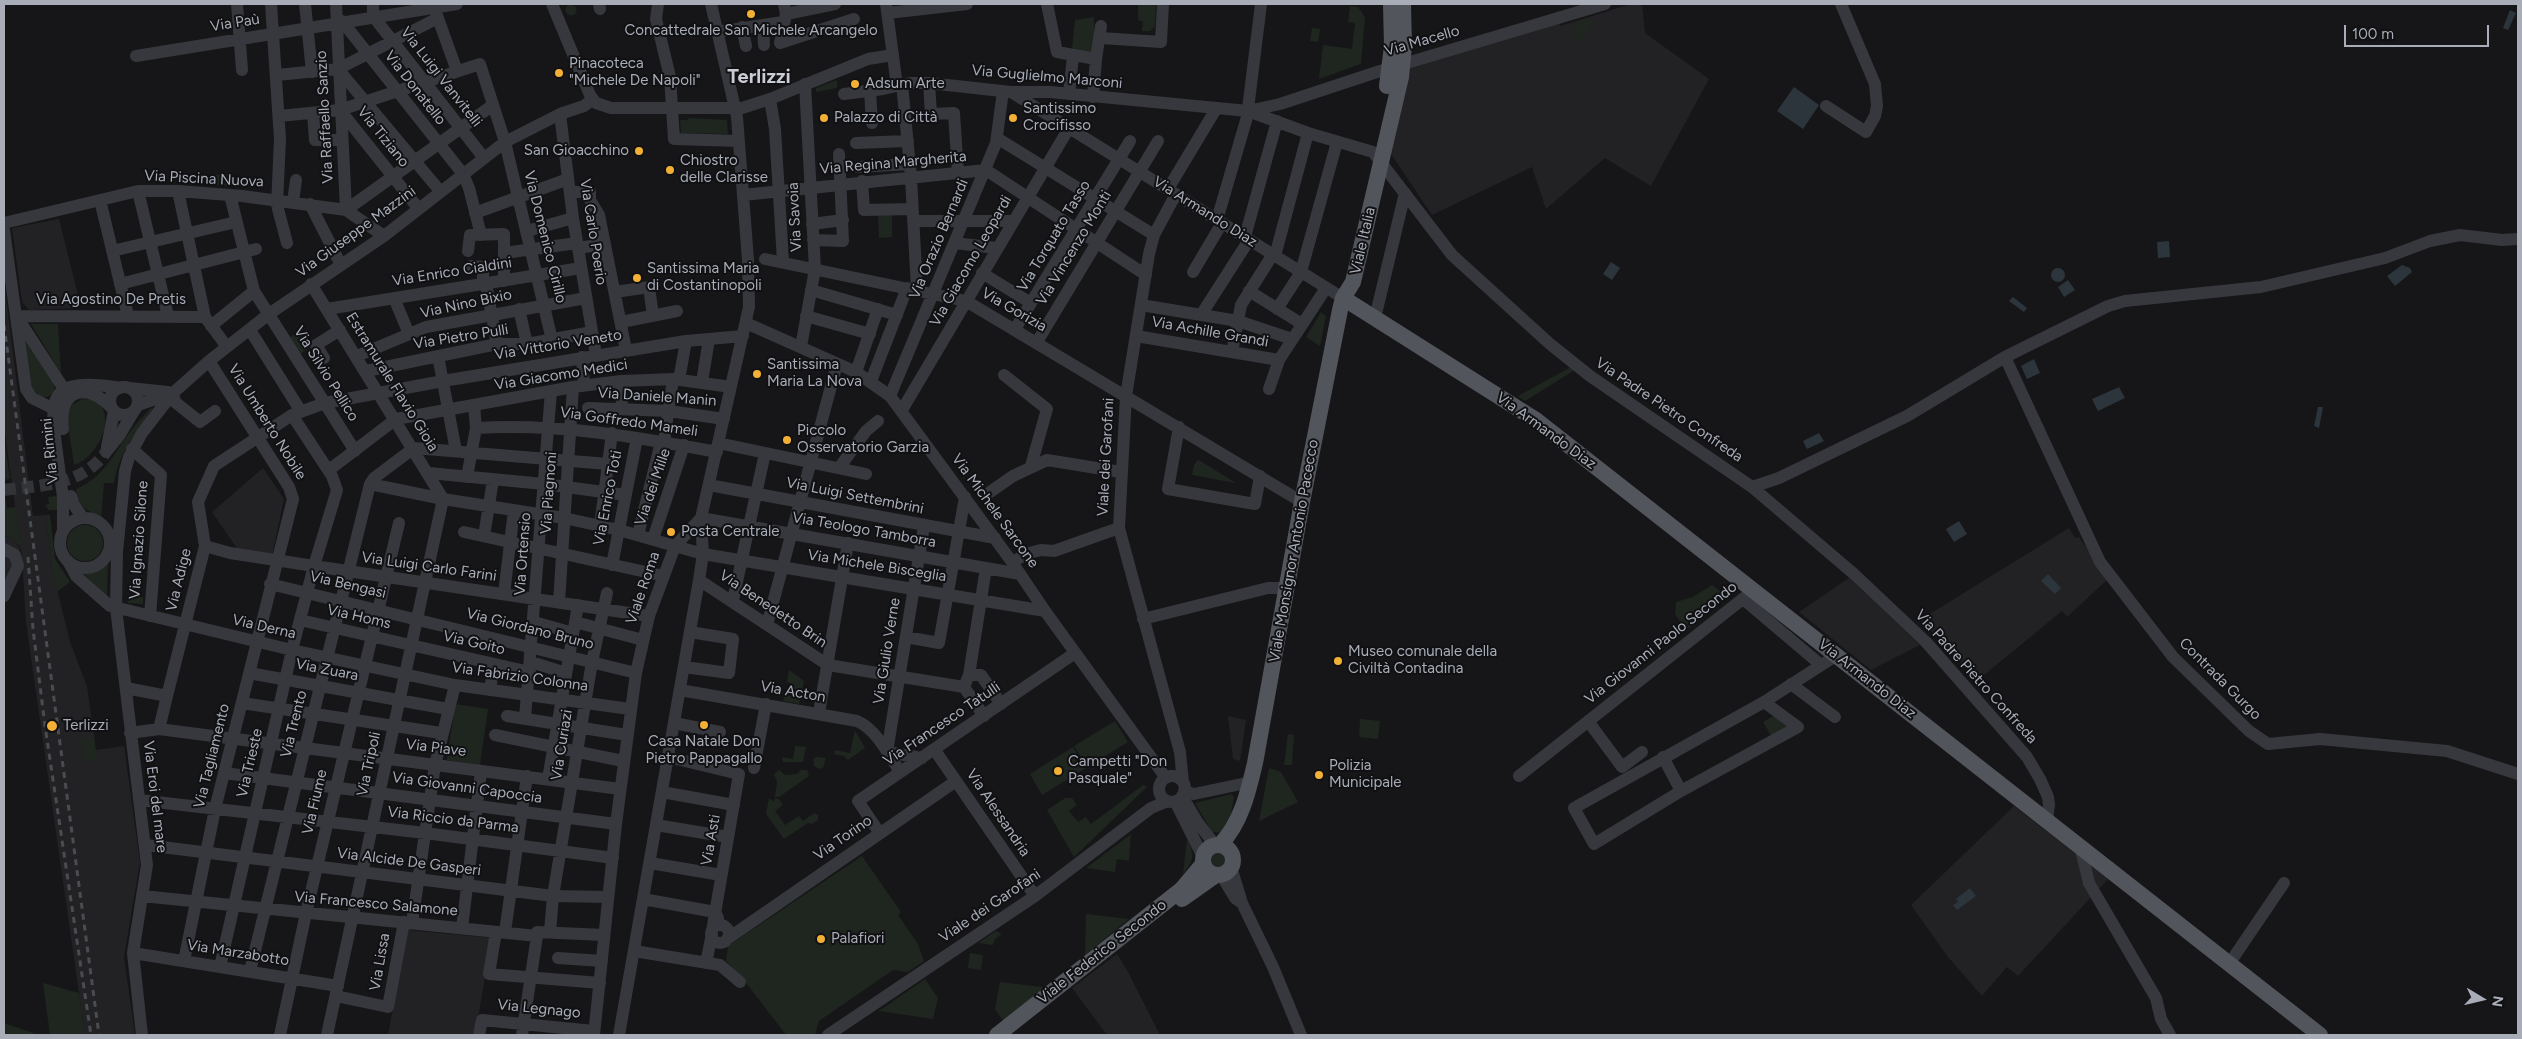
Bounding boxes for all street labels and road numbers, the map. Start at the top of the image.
street label: Via Paù [209,10,261,36]
street label: Via Macello [1382,22,1462,60]
street label: Via Luigi Vanvitelli [396,23,486,131]
street label: Via Donatello [380,47,450,129]
street label: Via Raffaello Sanzio [313,50,337,184]
street label: Via Guglielmo Marconi [971,61,1123,93]
street label: Via Tiziano [353,103,413,171]
street label: Via Regina Margherita [819,148,967,178]
street label: Via Piscina Nuova [144,167,264,191]
street label: Via Domenico Cirillo [520,169,570,305]
street label: Via Armando Diaz [1150,173,1260,251]
street label: Via Orazio Bernardi [906,176,972,302]
street label: Via Torquato Tasso [1014,177,1094,295]
street label: Via Carlo Poerio [576,178,610,286]
street label: Via Giuseppe Mazzini [293,182,419,282]
street label: Via Savoia [784,182,806,252]
street label: Via Vincenzo Monti [1033,187,1115,309]
street label: Via Giacomo Leopardi [926,192,1016,330]
street label: Viale Italia [1347,206,1379,276]
street label: Via Enrico Cialdini [391,254,513,290]
street label: Via Gorizia [978,284,1050,336]
street label: Via Nino Bixio [419,286,513,322]
street label: Via Agostino De Pretis [36,291,186,309]
street label: Estramurale Flavio Gioia [342,309,442,455]
street label: Via Achille Grandi [1150,313,1270,351]
street label: Via Pietro Pulli [412,321,510,353]
street label: Via Silvio Pellico [290,323,362,425]
street label: Via Vittorio Veneto [493,326,623,364]
street label: Via Padre Pietro Confreda [1592,354,1746,466]
street label: Via Giacomo Medici [493,356,629,394]
street label: Via Umberto Nobile [224,361,310,483]
street label: Via Daniele Manin [597,384,717,410]
street label: Via Armando Diaz [1492,389,1600,473]
street label: Viale dei Garofani [1094,397,1118,517]
street label: Via Goffredo Mameli [559,403,699,441]
street label: Via Rimini [38,417,62,485]
street label: Viale Monsignor Antonio Pacecco [1266,438,1322,664]
street label: Via dei Mille [631,446,675,528]
street label: Via Enrico Toti [590,449,626,547]
street label: Via Michele Sarcone [948,450,1042,572]
street label: Via Piagnoni [537,451,561,535]
street label: Via Luigi Settembrini [785,474,925,518]
street label: Via Ignazio Silone [126,480,152,600]
street label: Via Teologo Tamborra [791,508,937,552]
street label: Via Ortensio [511,512,535,596]
street label: Via Michele Bisceglia [806,546,948,586]
street label: Via Adige [162,547,196,613]
street label: Via Luigi Carlo Farini [360,549,498,585]
street label: Viale Roma [622,550,664,626]
street label: Via Benedetto Brin [716,566,830,652]
street label: Via Bengasi [308,567,388,603]
street label: Via Giovanni Paolo Secondo [1581,578,1741,708]
street label: Via Giulio Verne [870,597,904,705]
street label: Via Homs [325,601,393,633]
street label: Via Giordano Bruno [464,604,596,654]
street label: Via Padre Pietro Confreda [1911,606,2041,748]
street label: Via Derna [230,611,298,643]
street label: Via Goito [441,627,507,659]
street label: Contrada Gurgo [2175,634,2265,724]
street label: Via Armando Diaz [1814,635,1920,723]
street label: Via Zuara [294,655,360,685]
street label: Via Fabrizio Colonna [451,659,589,695]
street label: Via Acton [759,677,827,707]
street label: Via Francesco Tatulli [880,678,1004,770]
street label: Via Trento [277,688,311,760]
street label: Via Tagliamento [190,702,234,810]
street label: Via Curiazi [548,708,576,782]
street label: Via Trieste [233,727,267,799]
street label: Via Tripoli [353,730,385,798]
street label: Via Piave [405,735,467,761]
street label: Via Eroi del mare [139,740,171,854]
street label: Via Alessandria [962,766,1034,860]
street label: Via Fiume [299,768,331,836]
street label: Via Giovanni Capoccia [391,769,543,807]
street label: Via Riccio da Parma [386,803,520,837]
street label: Via Torino [810,811,876,865]
street label: Via Asti [698,813,724,867]
street label: Via Alcide De Gasperi [336,844,482,880]
street label: Viale dei Garofani [936,865,1044,947]
street label: Via Francesco Salamone [294,888,458,920]
street label: Viale Federico Secondo [1034,896,1170,1008]
street label: Via Lissa [366,932,394,992]
street label: Via Marzabotto [186,936,290,970]
street label: Via Legnago [497,996,581,1022]

